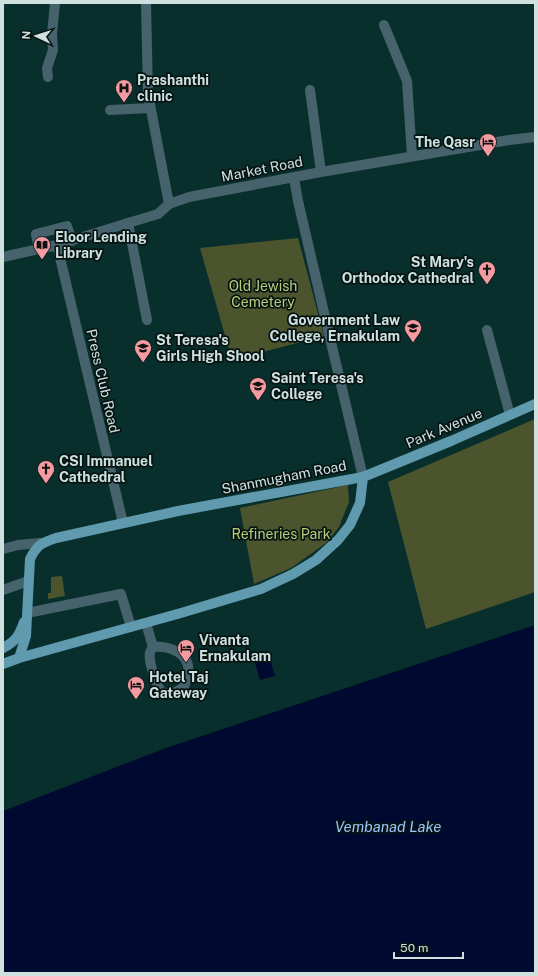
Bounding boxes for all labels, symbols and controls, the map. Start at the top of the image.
north arrow [16,16,56,56]
text: N [20,31,32,40]
place label: Prashanthi clinic [137,72,209,104]
hospital icon: Prashanthi clinic [114,78,134,103]
hotel icon: The Qasr [478,132,498,157]
place label: The Qasr [415,134,475,150]
street label: Market Road [220,153,304,185]
place label: Eloor Lending Library [55,229,147,261]
library icon: Eloor Lending Library [32,235,52,260]
place label: St Mary's Orthodox Cathedral [342,254,474,286]
church icon: St Mary's Orthodox Cathedral [477,260,497,285]
park label: Old Jewish Cemetery [229,278,297,310]
place label: Government Law College, Ernakulam [270,312,400,344]
school or university icon: Government Law College, Ernakulam [403,318,423,343]
street label: Press Club Road [83,327,123,435]
place label: St Teresa's Girls High Shool [156,332,265,364]
school or university icon: St Teresa's Girls High Shool [133,338,153,363]
place label: Saint Teresa's College [271,370,364,402]
school or university icon: Saint Teresa's College [248,376,268,401]
street label: Park Avenue [403,405,485,451]
place label: CSI Immanuel Cathedral [59,453,153,485]
street label: Shanmugham Road [220,457,348,497]
church icon: CSI Immanuel Cathedral [36,459,56,484]
park label: Refineries Park [231,526,331,542]
place label: Vivanta Ernakulam [199,632,271,664]
hotel icon: Vivanta Ernakulam [176,638,196,663]
place label: Hotel Taj Gateway [149,669,209,701]
hotel icon: Hotel Taj Gateway [126,675,146,700]
water label: Vembanad Lake [335,818,441,835]
scale bar [394,934,463,960]
text: 50 m [400,941,428,955]

